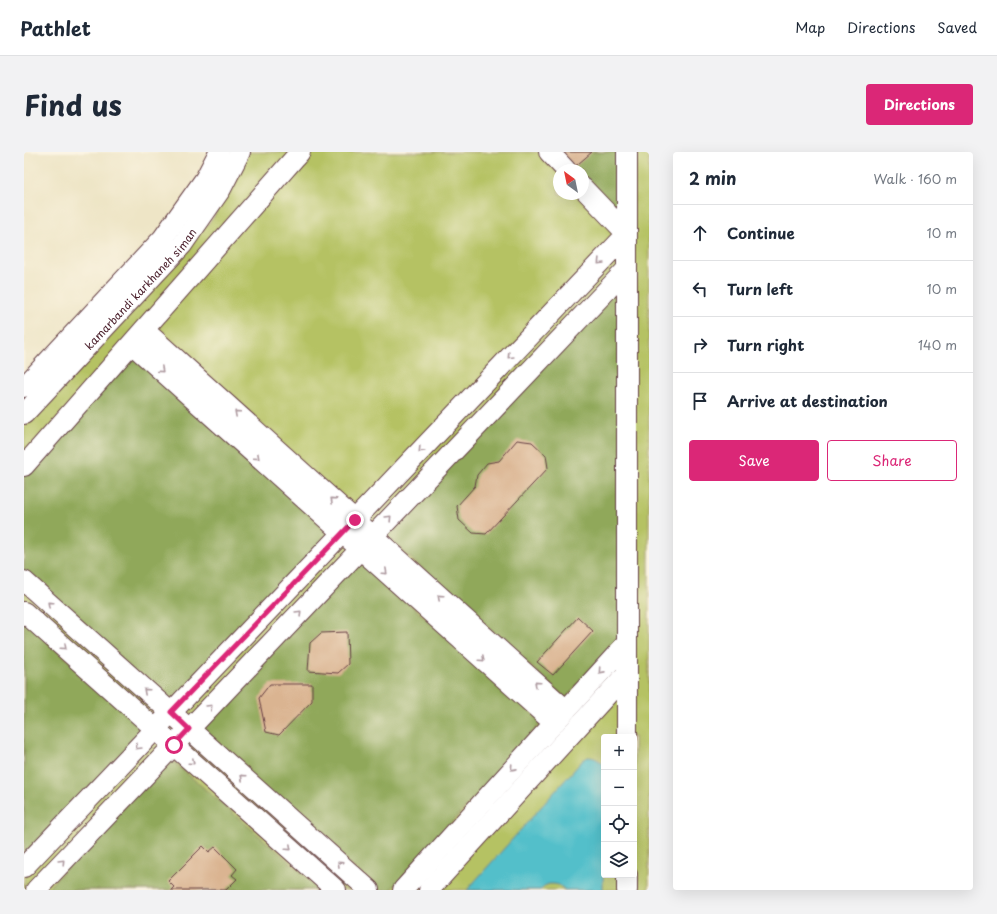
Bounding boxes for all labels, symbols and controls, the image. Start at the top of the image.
text: Pathlet [20,14,91,42]
text: Map [795,17,825,38]
text: Directions [847,17,915,38]
text: Saved [937,17,977,38]
text: Find us [24,83,122,126]
button: Directions [866,84,973,125]
north arrow [553,164,589,200]
text: 2 min [689,165,736,191]
text: Walk · 160 m [874,169,957,188]
text: Continue [727,221,795,244]
icon: ahead [689,222,711,244]
text: 10 m [927,223,957,242]
street label: kamarbandi karkhaneh siman [80,224,200,353]
one-way arrow [597,257,605,265]
text: Turn left [727,277,793,300]
icon: left [689,278,711,300]
text: 10 m [927,279,957,298]
text: Turn right [727,333,804,356]
icon: right [689,334,711,356]
text: 140 m [918,335,957,354]
one-way arrow [507,351,515,359]
one-way arrow [156,365,163,372]
text: Arrive at destination [727,389,888,412]
icon: arrive [689,390,711,412]
one-way arrow [234,411,242,418]
button: Save [689,440,819,481]
button: Share [827,440,957,481]
one-way arrow [418,445,425,453]
one-way arrow [252,452,260,459]
one-way arrow [331,498,338,505]
route end [346,511,364,529]
one-way arrow [384,516,391,523]
one-way arrow [380,567,388,574]
one-way arrow [438,594,445,601]
one-way arrow [47,602,54,609]
one-way arrow [295,610,302,617]
one-way arrow [59,643,66,650]
one-way arrow [477,654,485,661]
one-way arrow [599,667,606,674]
one-way arrow [534,681,542,688]
one-way arrow [144,688,151,695]
one-way arrow [205,704,213,712]
map controls [601,734,637,878]
button: + [601,734,637,770]
route start [165,736,183,754]
one-way arrow [135,742,143,750]
one-way arrow [187,757,195,764]
one-way arrow [511,763,518,770]
button: − [601,770,637,806]
one-way arrow [241,775,248,782]
button: locate [601,806,637,842]
button: layers [601,842,637,878]
one-way arrow [284,843,292,851]
one-way arrow [58,859,65,867]
one-way arrow [337,861,345,869]

